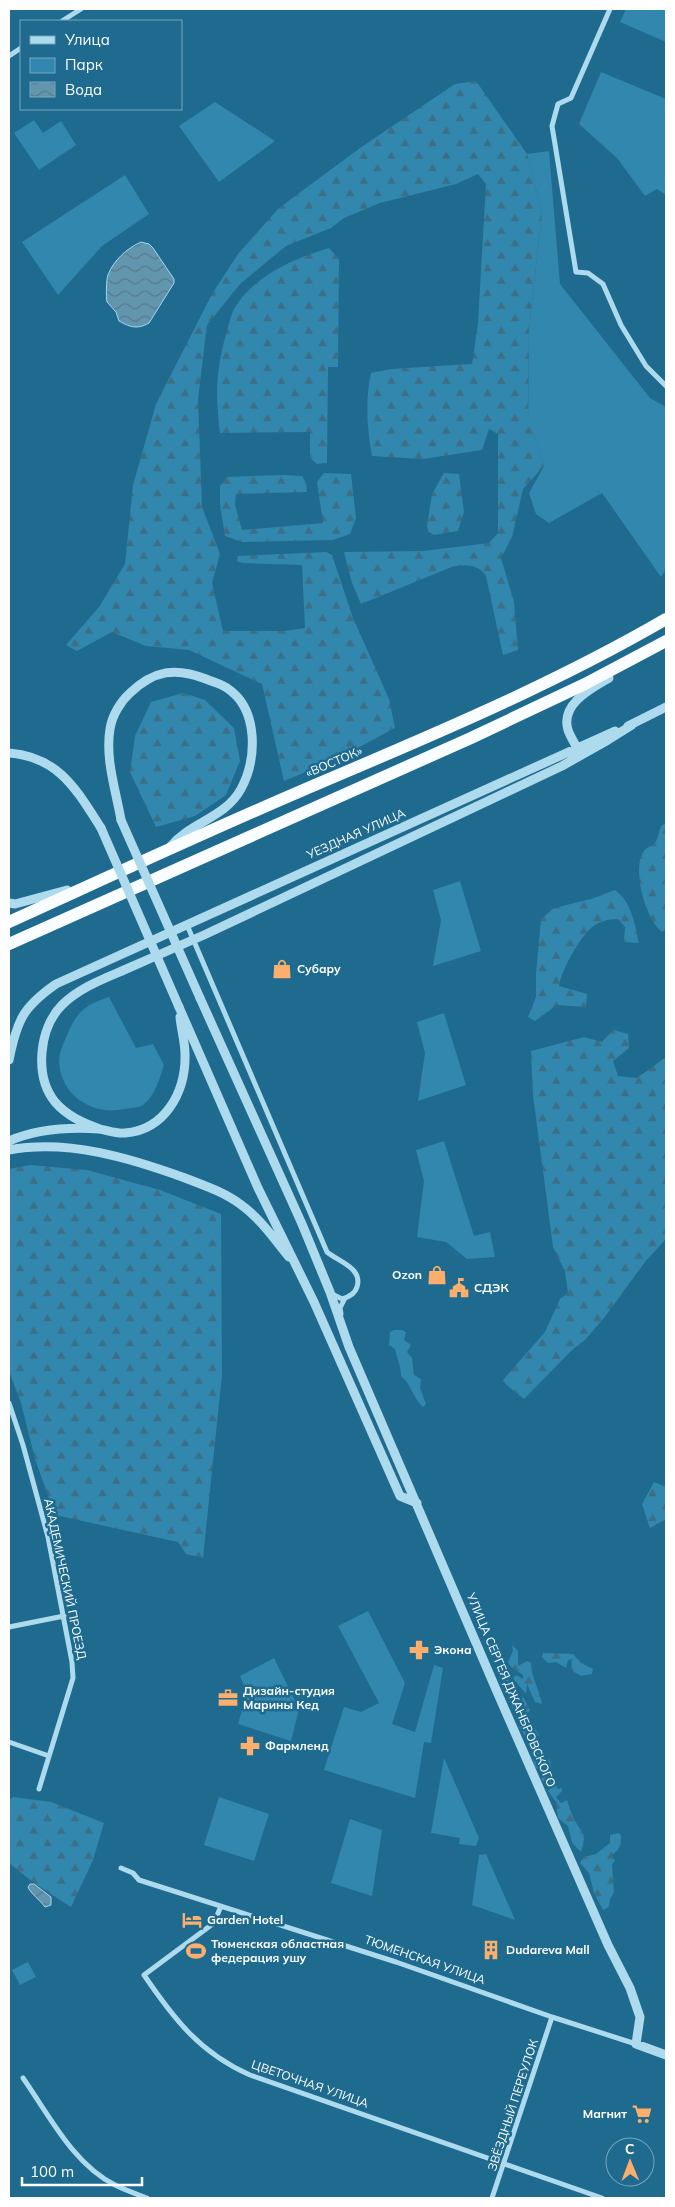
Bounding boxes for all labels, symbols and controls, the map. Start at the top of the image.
legend [20,20,182,110]
text: Улица [64,30,110,49]
text: Парк [65,55,104,74]
text: Вода [65,80,102,99]
street label: «ВОСТОК» [303,743,365,780]
street label: УЕЗДНАЯ УЛИЦА [303,805,408,862]
shop icon: Субару [271,958,293,980]
place label: Субару [297,961,341,976]
shop icon: Ozon [426,1264,448,1286]
place label: Ozon [392,1267,422,1282]
public building icon: СДЭК [448,1277,470,1299]
place label: СДЭК [474,1280,509,1295]
street label: АКАДЕМИЧЕСКИЙ ПРОЕЗД [41,1497,90,1661]
street label: УЛИЦА СЕРГЕЯ ДЖАНБРОВСКОГО [463,1589,559,1789]
pharmacy icon: Экона [408,1639,430,1661]
place label: Экона [434,1642,472,1657]
place label: Дизайн-студия Марины Кед [243,1683,335,1712]
office icon: Дизайн-студия Марины Кед [217,1687,239,1709]
pharmacy icon: Фармленд [239,1735,261,1757]
place label: Фармленд [265,1738,329,1753]
hotel icon: Garden Hotel [181,1909,203,1931]
place label: Garden Hotel [207,1912,283,1927]
street label: ТЮМЕНСКАЯ УЛИЦА [363,1932,488,1987]
place label: Тюменская областная федерация ушу [211,1936,344,1965]
building icon: Dudareva Mall [480,1939,502,1961]
sports icon: Тюменская областная федерация ушу [185,1940,207,1962]
place label: Dudareva Mall [506,1942,590,1957]
street label: ЗВЁЗДНЫЙ ПЕРЕУЛОК [484,2037,541,2173]
street label: ЦВЕТОЧНАЯ УЛИЦА [250,2056,371,2111]
supermarket icon: Магнит [631,2103,653,2125]
place label: Магнит [583,2106,627,2121]
north arrow [605,2137,655,2187]
text: С [625,2140,635,2158]
scale bar [22,2154,142,2186]
text: 100 m [30,2162,74,2181]

